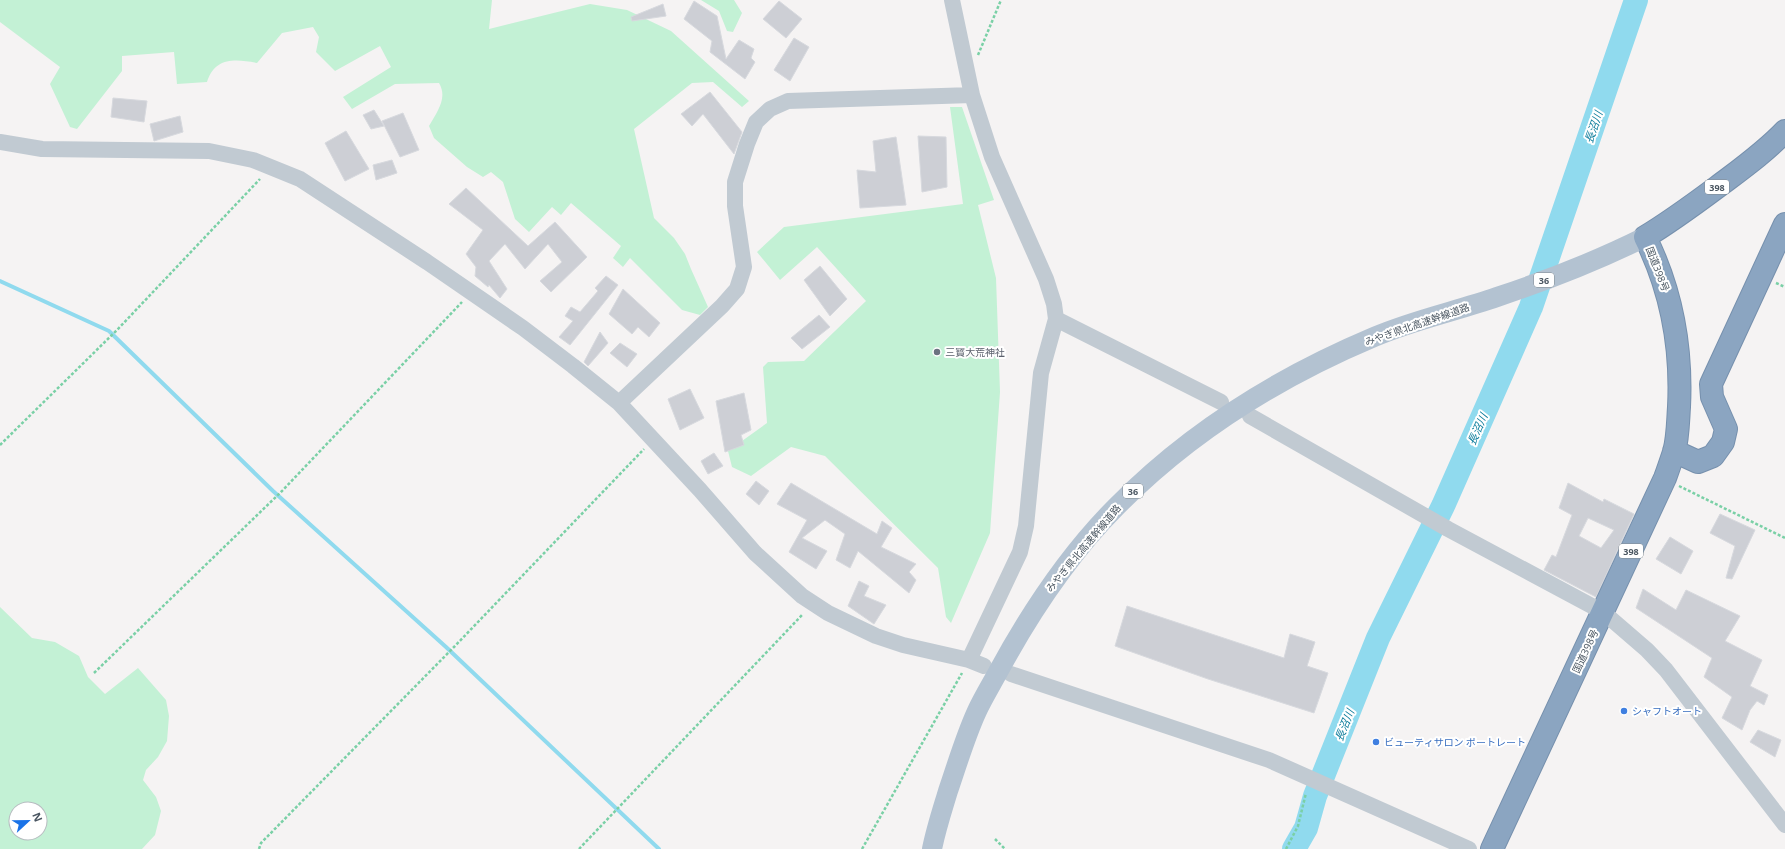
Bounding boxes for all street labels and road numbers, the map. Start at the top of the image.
road number: 398 [1705,180,1729,194]
street label: 国道398号 [1643,244,1673,294]
road number: 36 [1534,273,1554,287]
street label: みやぎ県北高速幹線道路 [1363,299,1471,349]
road number: 36 [1123,484,1143,498]
street label: みやぎ県北高速幹線道路 [1042,501,1124,595]
road number: 398 [1619,544,1643,558]
street label: 国道398号 [1569,627,1601,675]

